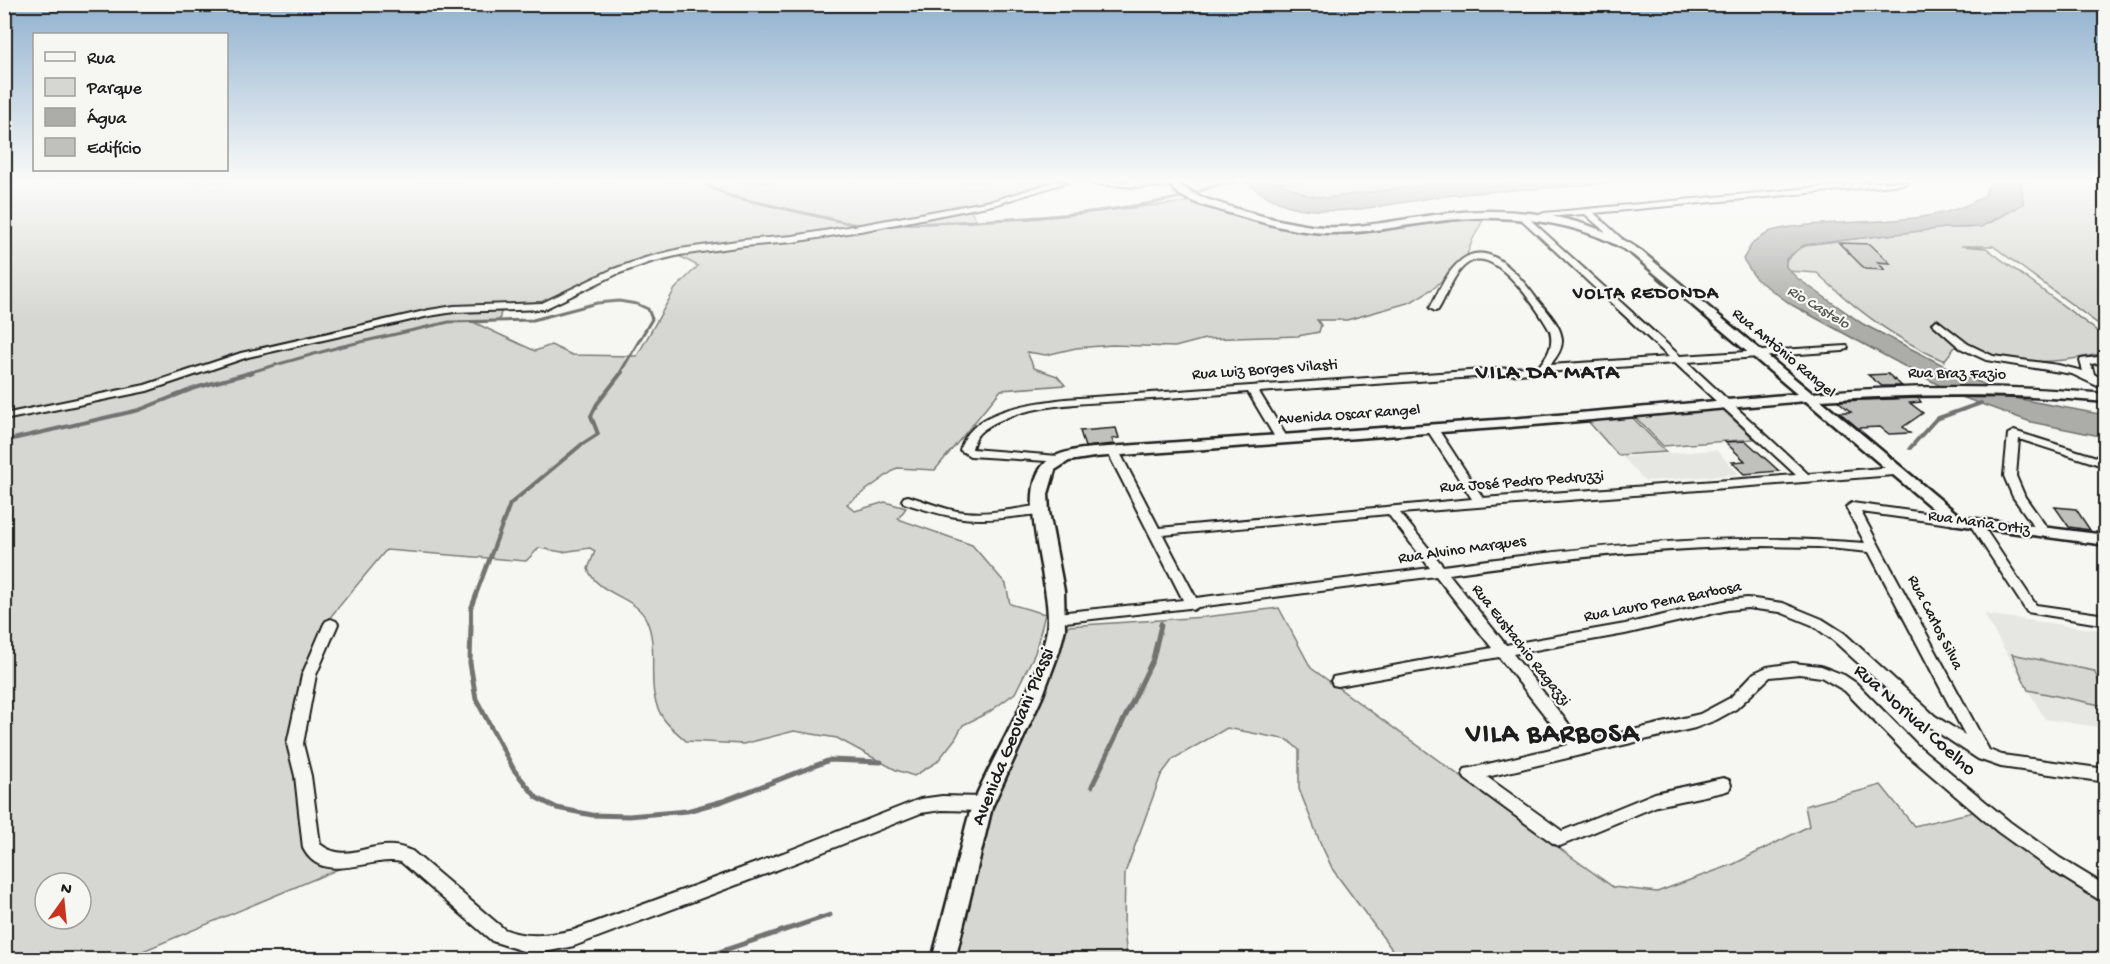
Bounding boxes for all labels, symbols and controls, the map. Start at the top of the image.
legend [33,33,228,171]
text: Rua [87,49,116,70]
text: Parque [86,79,143,100]
text: Água [87,108,127,130]
text: Edifício [87,139,141,160]
water label: Rio Castelo [1784,282,1853,334]
district label: VOLTA REDONDA [1572,284,1719,305]
street label: Rua Antônio Rangel [1727,305,1839,403]
street label: Rua Luiz Borges Vilasti [1191,356,1339,386]
district label: VILA DA MATA [1475,361,1621,387]
street label: Rua Braz Fazio [1908,365,2006,385]
street label: Avenida Oscar Rangel [1277,402,1421,430]
street label: Rua José Pedro Pedruzzi [1439,468,1605,498]
street label: Rua Maria Ortiz [1927,507,2032,541]
street label: Rua Alvino Marques [1397,532,1528,569]
street label: Rua Carlos Silva [1902,573,1966,674]
street label: Rua Lauro Pena Barbosa [1583,578,1745,628]
street label: Rua Eustachio Ragazzi [1466,581,1574,711]
street label: Avenida Geovani Piassi [968,645,1060,829]
street label: Rua Norival Coelho [1848,660,1980,782]
district label: VILA BARBOSA [1465,720,1641,752]
north arrow [33,871,93,931]
text: N [58,879,74,901]

